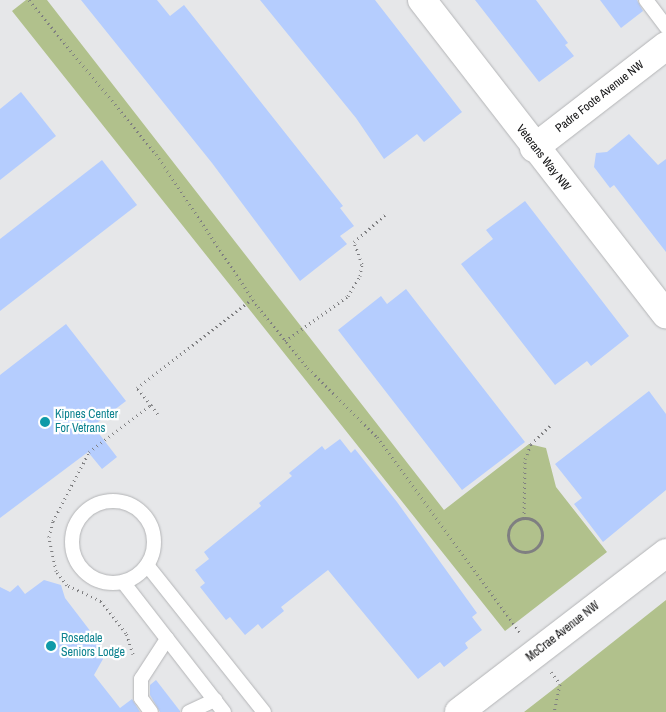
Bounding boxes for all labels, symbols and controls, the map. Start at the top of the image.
street label: Padre Foote Avenue NW [553,58,647,136]
street label: Veterans Way NW [513,122,573,194]
place label: Kipnes Center For Vetrans [55,408,118,436]
marker: Kipnes Center For Vetrans [39,416,51,428]
street label: McCrae Avenue NW [523,599,603,665]
place label: Rosedale Seniors Lodge [61,632,125,660]
marker: Rosedale Seniors Lodge [45,640,57,652]

